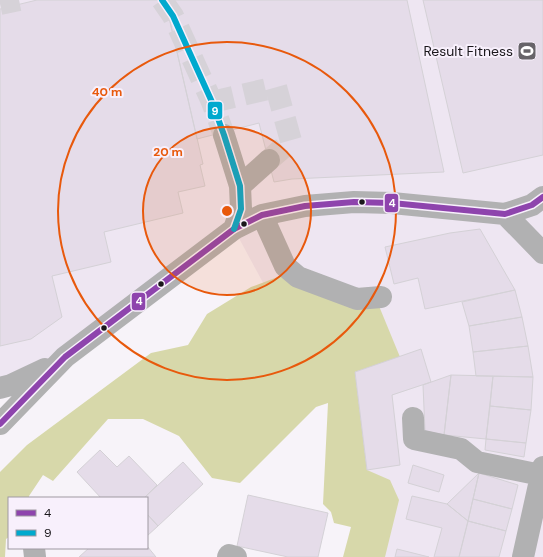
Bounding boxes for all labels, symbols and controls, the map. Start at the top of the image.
sports icon: Result Fitness [516,40,538,62]
place label: Result Fitness [423,42,513,60]
text: 40 m [92,84,122,100]
line badge: 9 [207,101,223,120]
text: 9 [212,104,219,118]
text: 20 m [153,144,183,160]
line badge: 4 [384,193,399,213]
text: 4 [388,196,396,210]
unlabelled marker [357,197,367,207]
centre of rings [220,204,234,218]
unlabelled marker [239,219,249,229]
unlabelled marker [156,279,166,289]
line badge: 4 [131,292,146,311]
text: 4 [135,294,143,308]
unlabelled marker [99,323,109,333]
legend [8,497,148,549]
text: 4 [44,505,51,521]
text: 9 [44,525,52,541]

